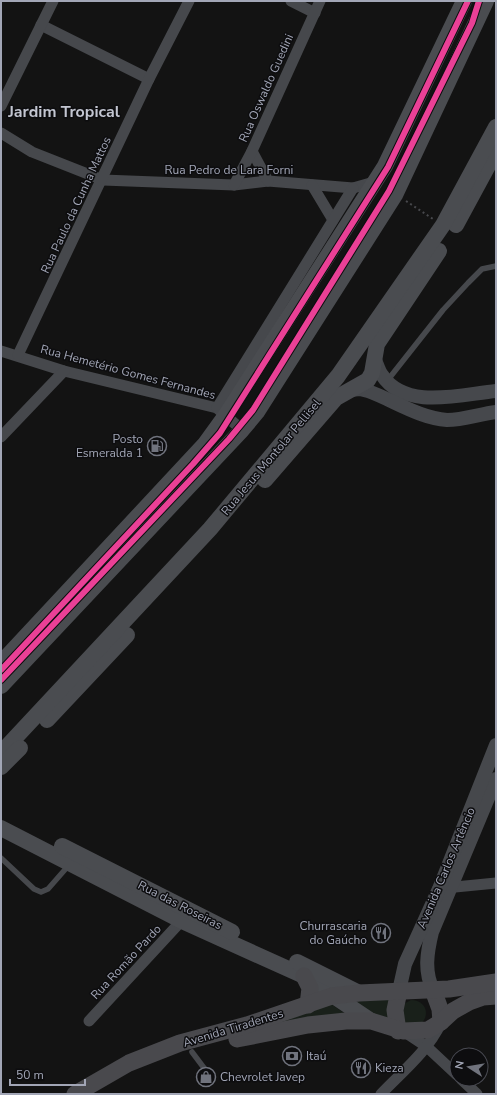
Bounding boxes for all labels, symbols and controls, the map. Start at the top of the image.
street label: Rua Oswaldo Guedini [235,31,297,145]
district label: Jardim Tropical [7,101,120,123]
street label: Rua Paulo da Cunha Mattos [37,134,115,276]
street label: Rua Pedro de Lara Forni [165,162,293,178]
street label: Rua Hemetério Gomes Fernandes [39,341,218,403]
street label: Rua Jesus Montolar Pellisel [218,395,325,518]
place label: Posto Esmeralda 1 [76,431,143,461]
fuel station icon: Posto Esmeralda 1 [146,435,168,457]
street label: Avenida Carlos Artêncio [413,805,479,931]
street label: Rua das Roseiras [135,877,225,933]
place label: Churrascaria do Gaúcho [299,918,367,948]
street label: Rua Romão Pardo [87,921,165,1003]
restaurant icon: Churrascaria do Gaúcho [370,922,392,944]
street label: Avenida Tiradentes [181,1005,285,1051]
bank icon: Itaú [281,1045,303,1067]
north arrow [449,1047,489,1087]
place label: Itaú [306,1048,326,1064]
restaurant icon: Kieza [350,1057,372,1079]
text: N [452,1059,468,1071]
place label: Kieza [375,1060,404,1076]
scale bar [10,1061,85,1087]
shop icon: Chevrolet Javep [195,1066,217,1088]
text: 50 m [16,1067,44,1083]
place label: Chevrolet Javep [220,1069,305,1085]

